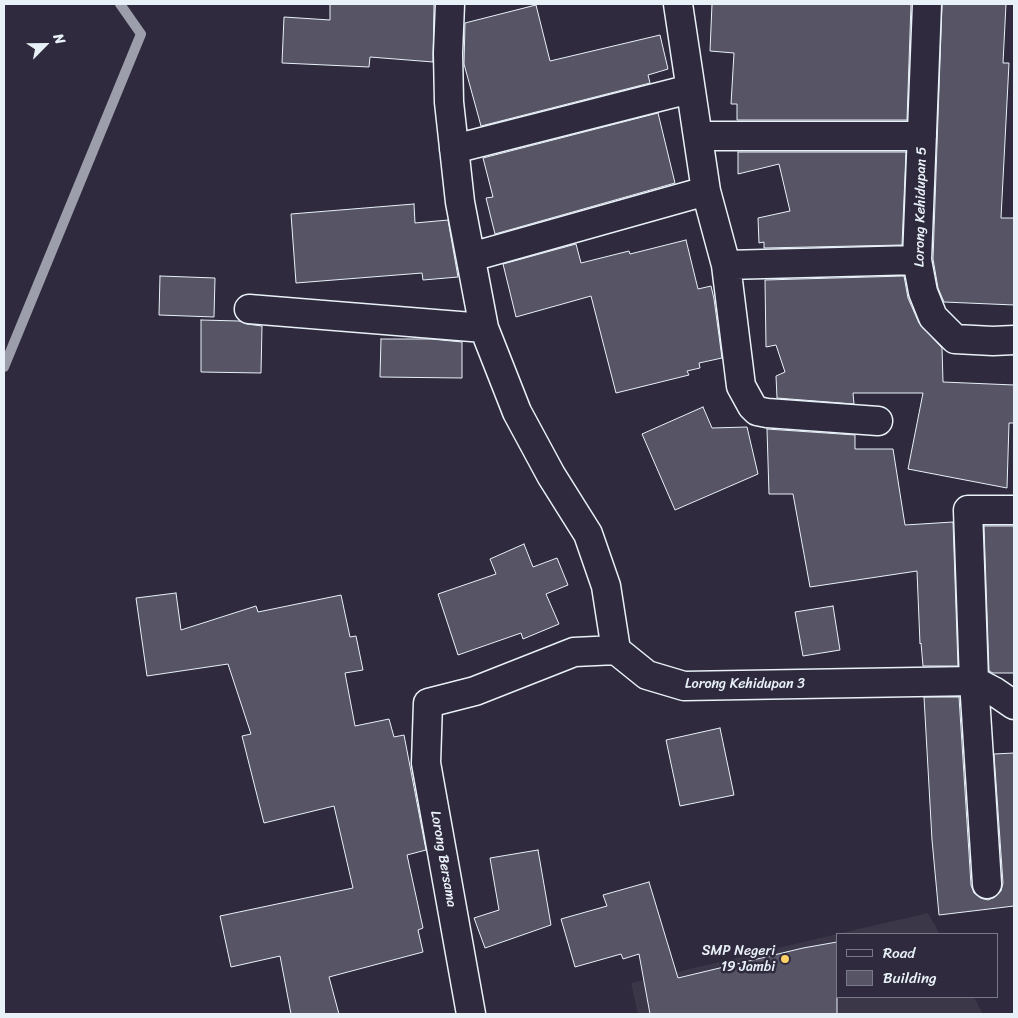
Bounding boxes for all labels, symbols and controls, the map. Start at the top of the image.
north arrow [20,20,70,70]
text: N [46,30,73,48]
street label: Lorong Kehidupan 5 [912,147,930,267]
street label: Lorong Kehidupan 3 [685,676,805,692]
street label: Lorong Bersama [426,809,460,909]
legend [836,933,998,998]
text: Road [883,940,915,966]
place label: SMP Negeri 19 Jambi [702,943,775,976]
marker: SMP Negeri 19 Jambi [779,953,791,965]
text: Building [883,965,937,991]

